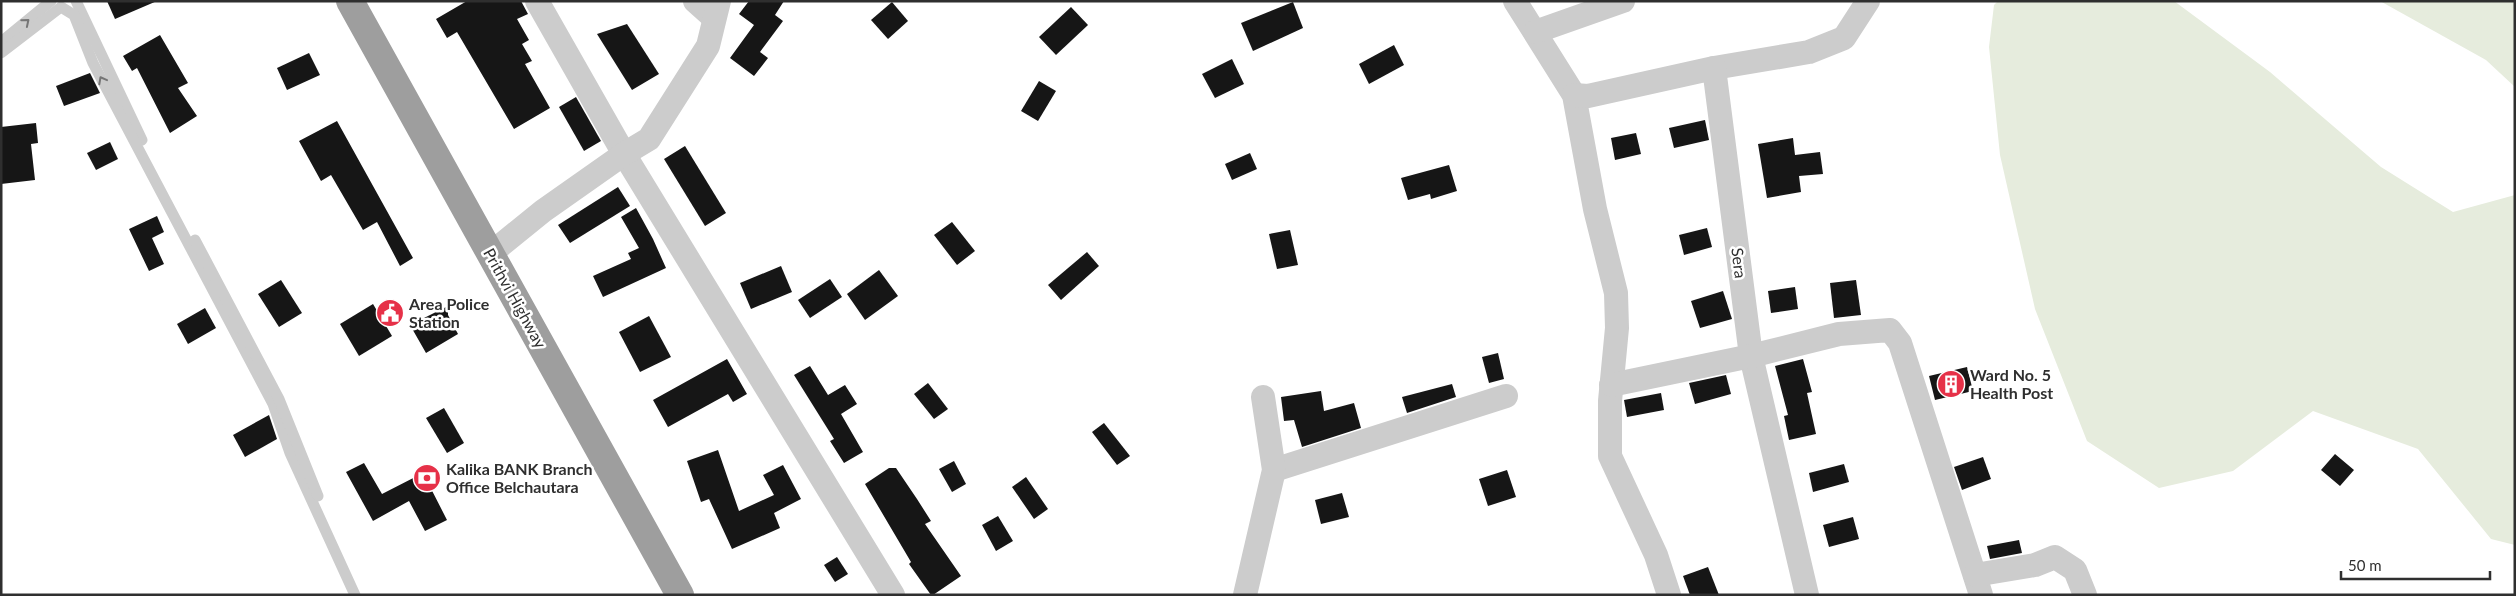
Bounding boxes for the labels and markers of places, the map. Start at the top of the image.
place label: Area Police Station [408,294,490,331]
public building icon: Area Police Station [375,298,405,328]
place label: Ward No. 5 Health Post [1970,365,2053,402]
building icon: Ward No. 5 Health Post [1936,369,1966,399]
place label: Kalika BANK Branch Office Belchautara [446,459,592,496]
bank icon: Kalika BANK Branch Office Belchautara [412,463,442,493]

